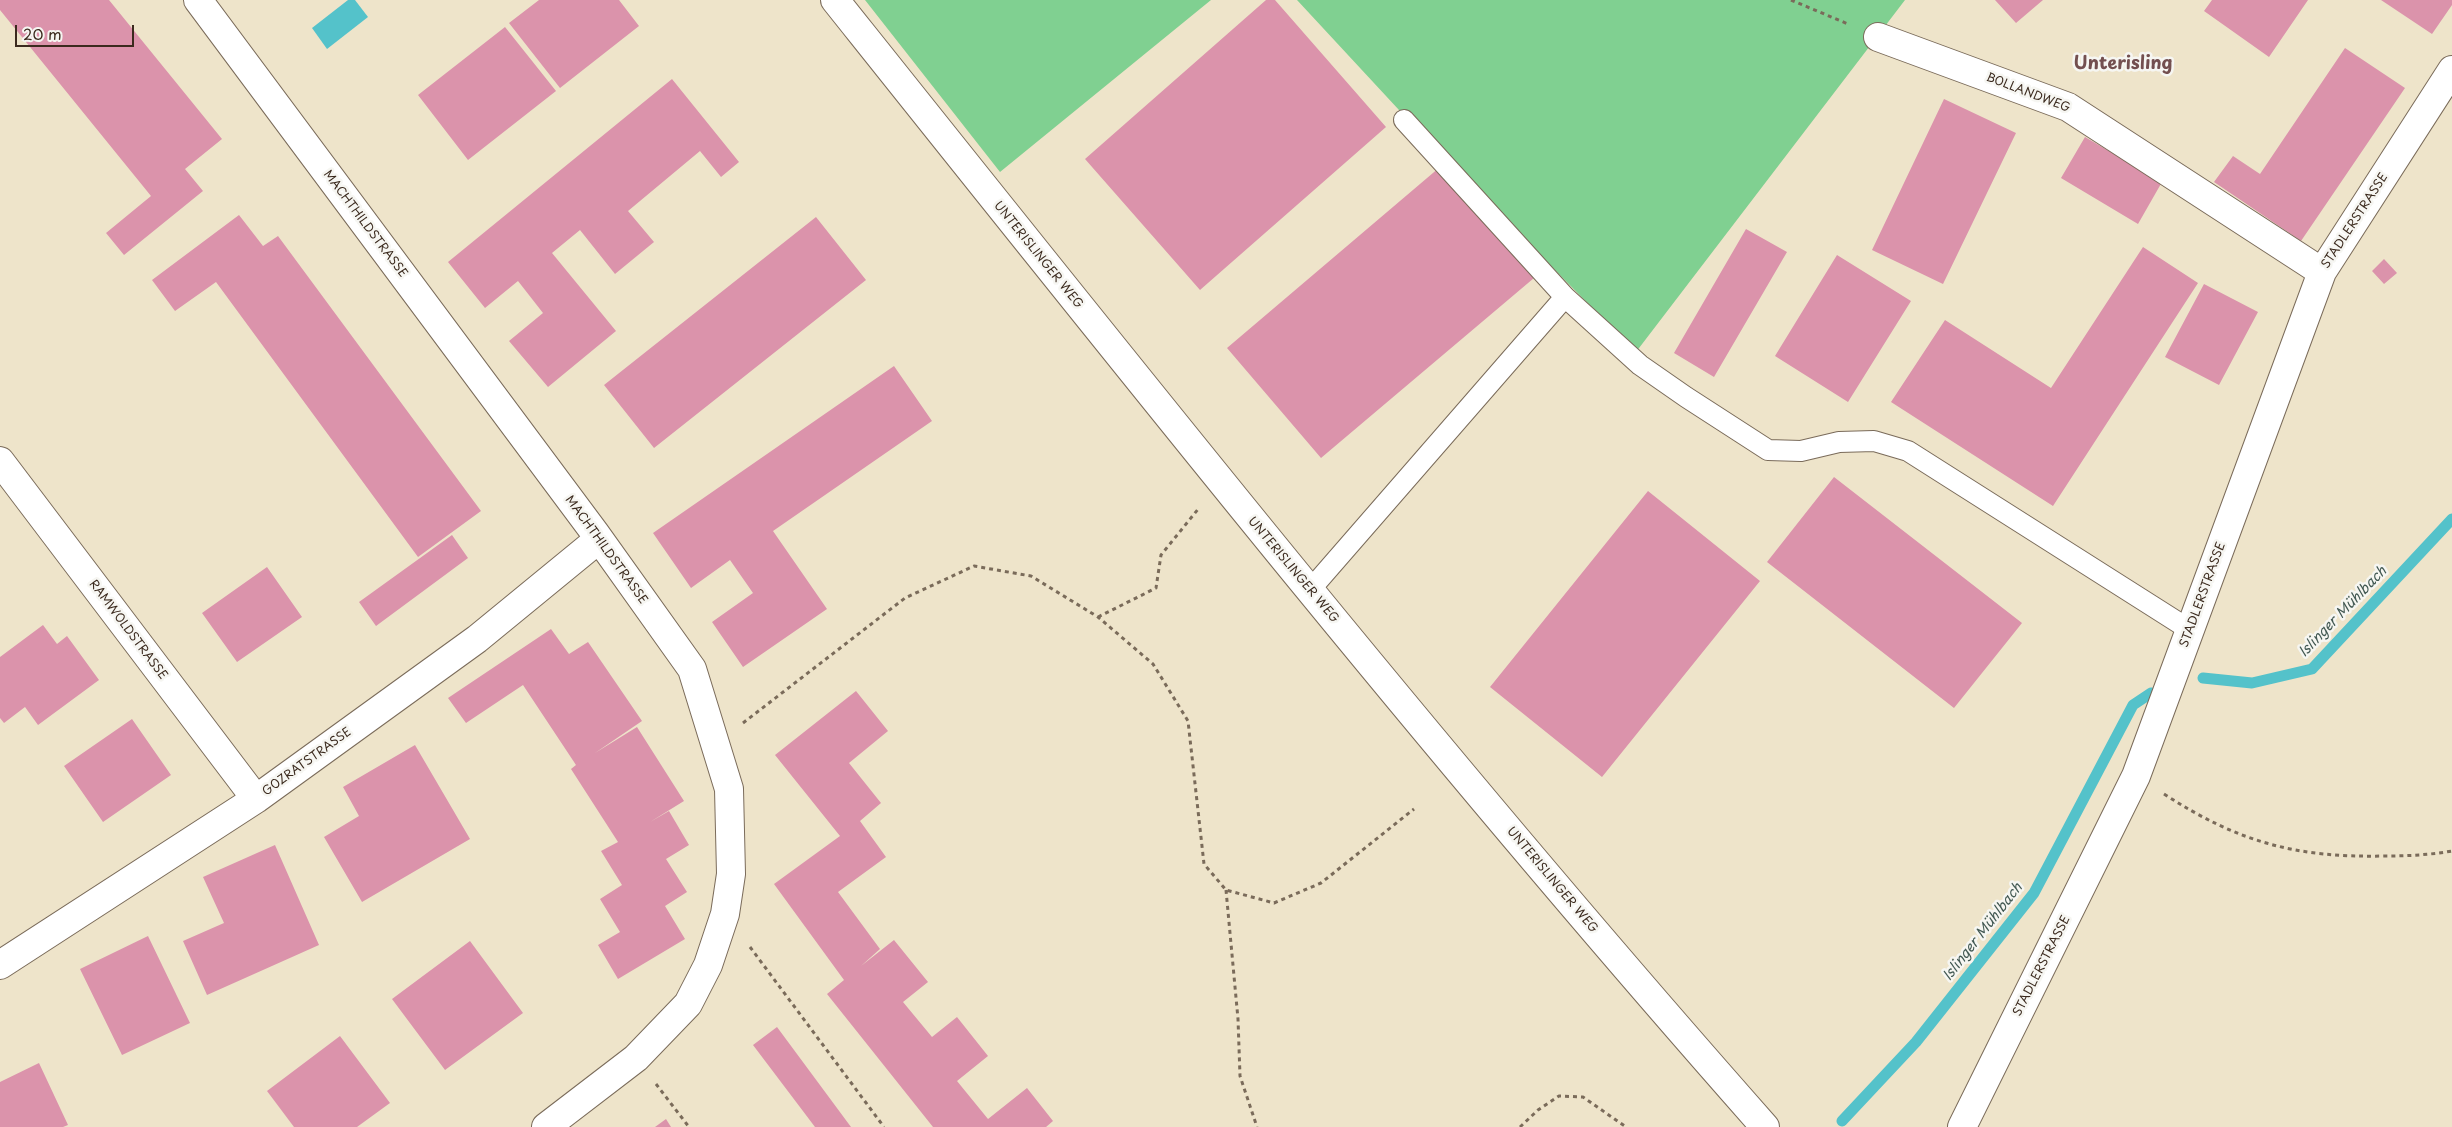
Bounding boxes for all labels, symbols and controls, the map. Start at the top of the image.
scale bar [18,15,136,47]
text: 20 m [23,22,62,45]
district label: Unterisling [2074,53,2172,75]
street label: BOLLANDWEG [1984,70,2072,116]
street label: MACHTHILDSTRASSE [320,168,410,280]
street label: STADLERSTRASSE [2319,171,2391,271]
street label: UNTERISLINGER WEG [990,199,1086,311]
street label: MACHTHILDSTRASSE [562,493,650,607]
street label: UNTERISLINGER WEG [1245,514,1341,626]
street label: STADLERSTRASSE [2177,540,2229,650]
water label: Islinger Mühlbach [2296,563,2390,661]
street label: RAMWOLDSTRASSE [86,577,170,683]
street label: GOZRATSTRASSE [260,725,354,799]
street label: UNTERISLINGER WEG [1504,824,1600,936]
water label: Islinger Mühlbach [1940,880,2026,984]
street label: STADLERSTRASSE [2010,913,2074,1019]

